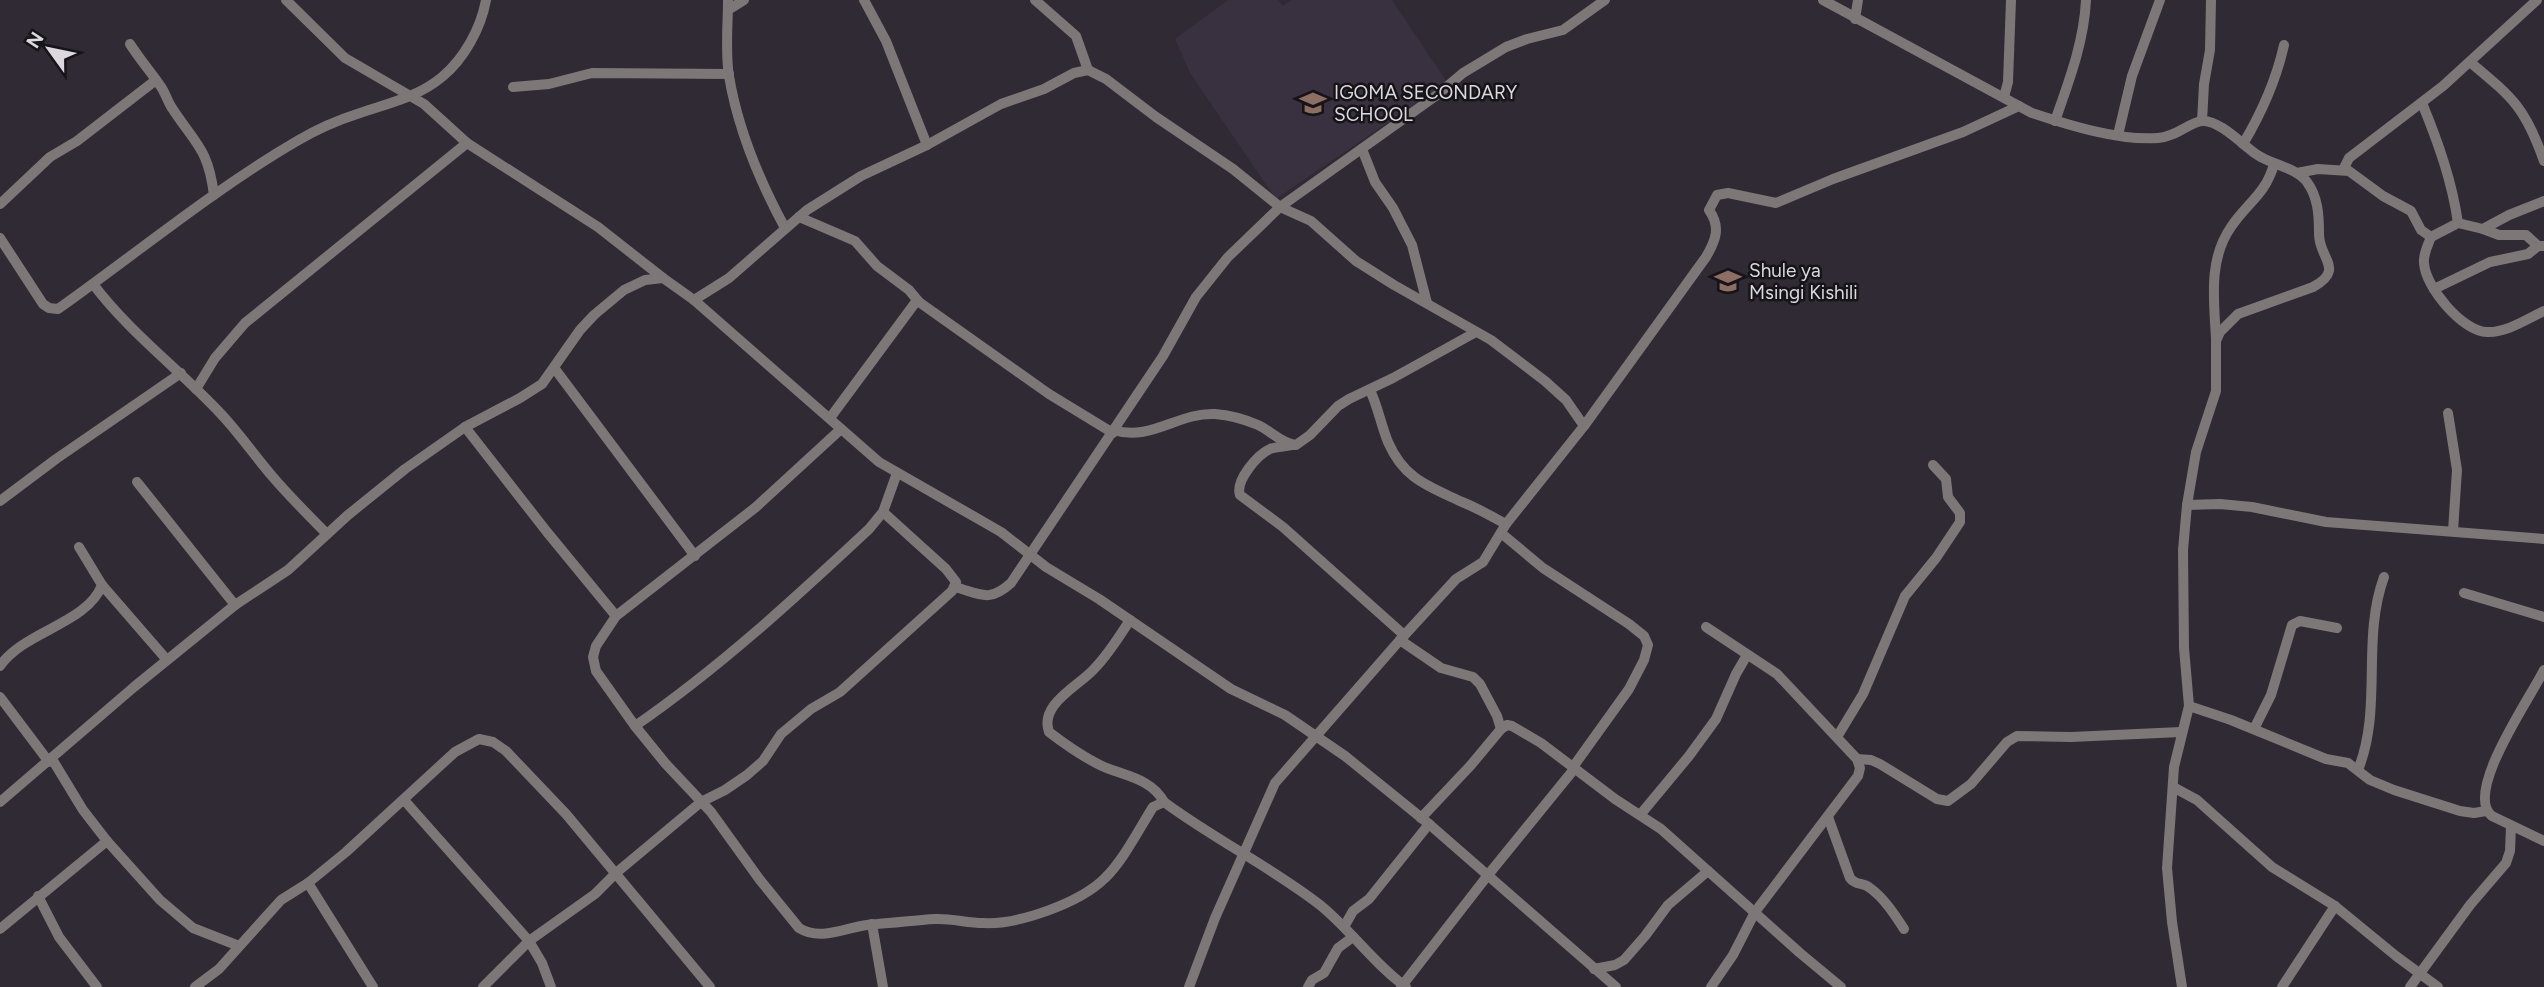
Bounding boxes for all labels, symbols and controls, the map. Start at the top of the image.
north arrow [14,14,84,84]
text: N [22,28,49,52]
place label: IGOMA SECONDARY SCHOOL [1334,81,1518,126]
school or university icon: IGOMA SECONDARY SCHOOL [1298,88,1328,118]
place label: Shule ya Msingi Kishili [1749,259,1858,304]
school or university icon: Shule ya Msingi Kishili [1713,266,1743,296]

